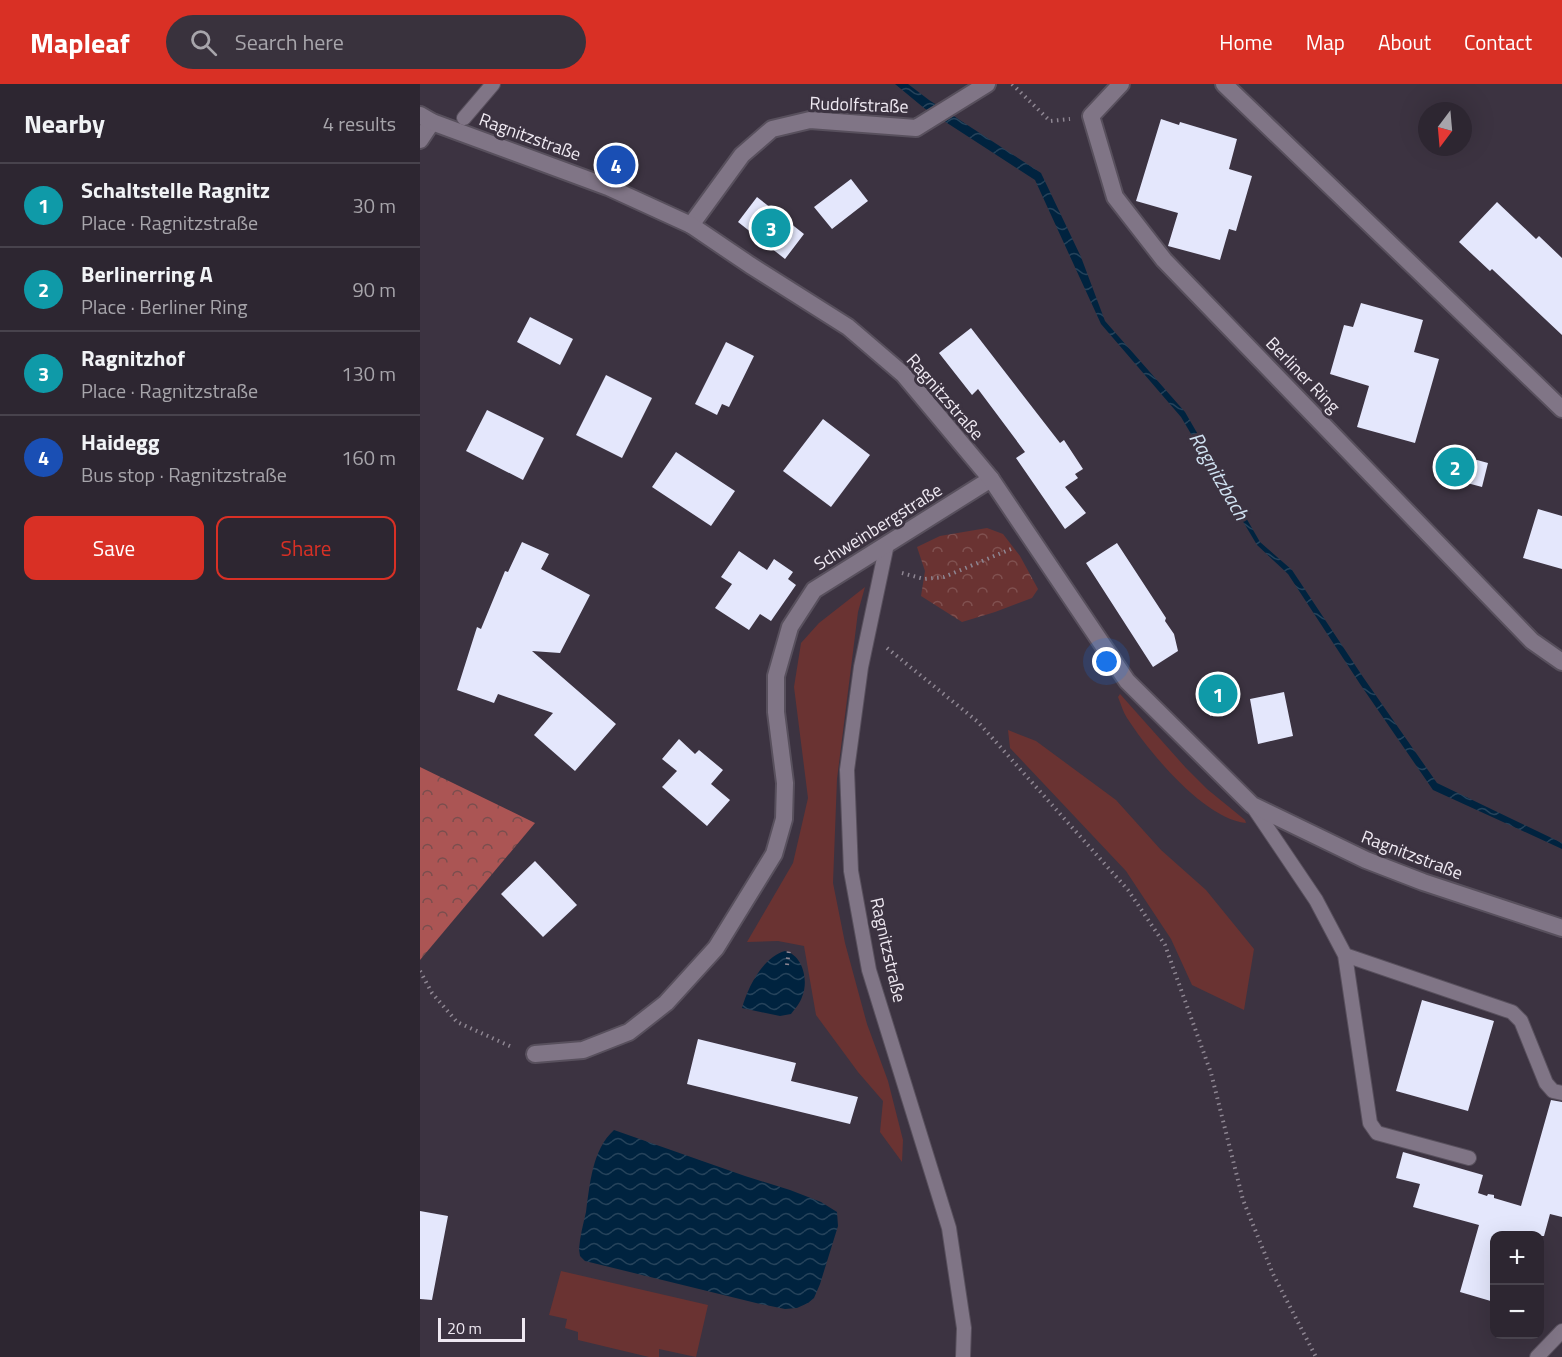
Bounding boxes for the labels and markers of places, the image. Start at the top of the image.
pin: 4 [596,142,636,188]
pin: 3 [752,206,790,250]
pin: 2 [1436,444,1474,490]
pin: 1 [1198,672,1238,716]

